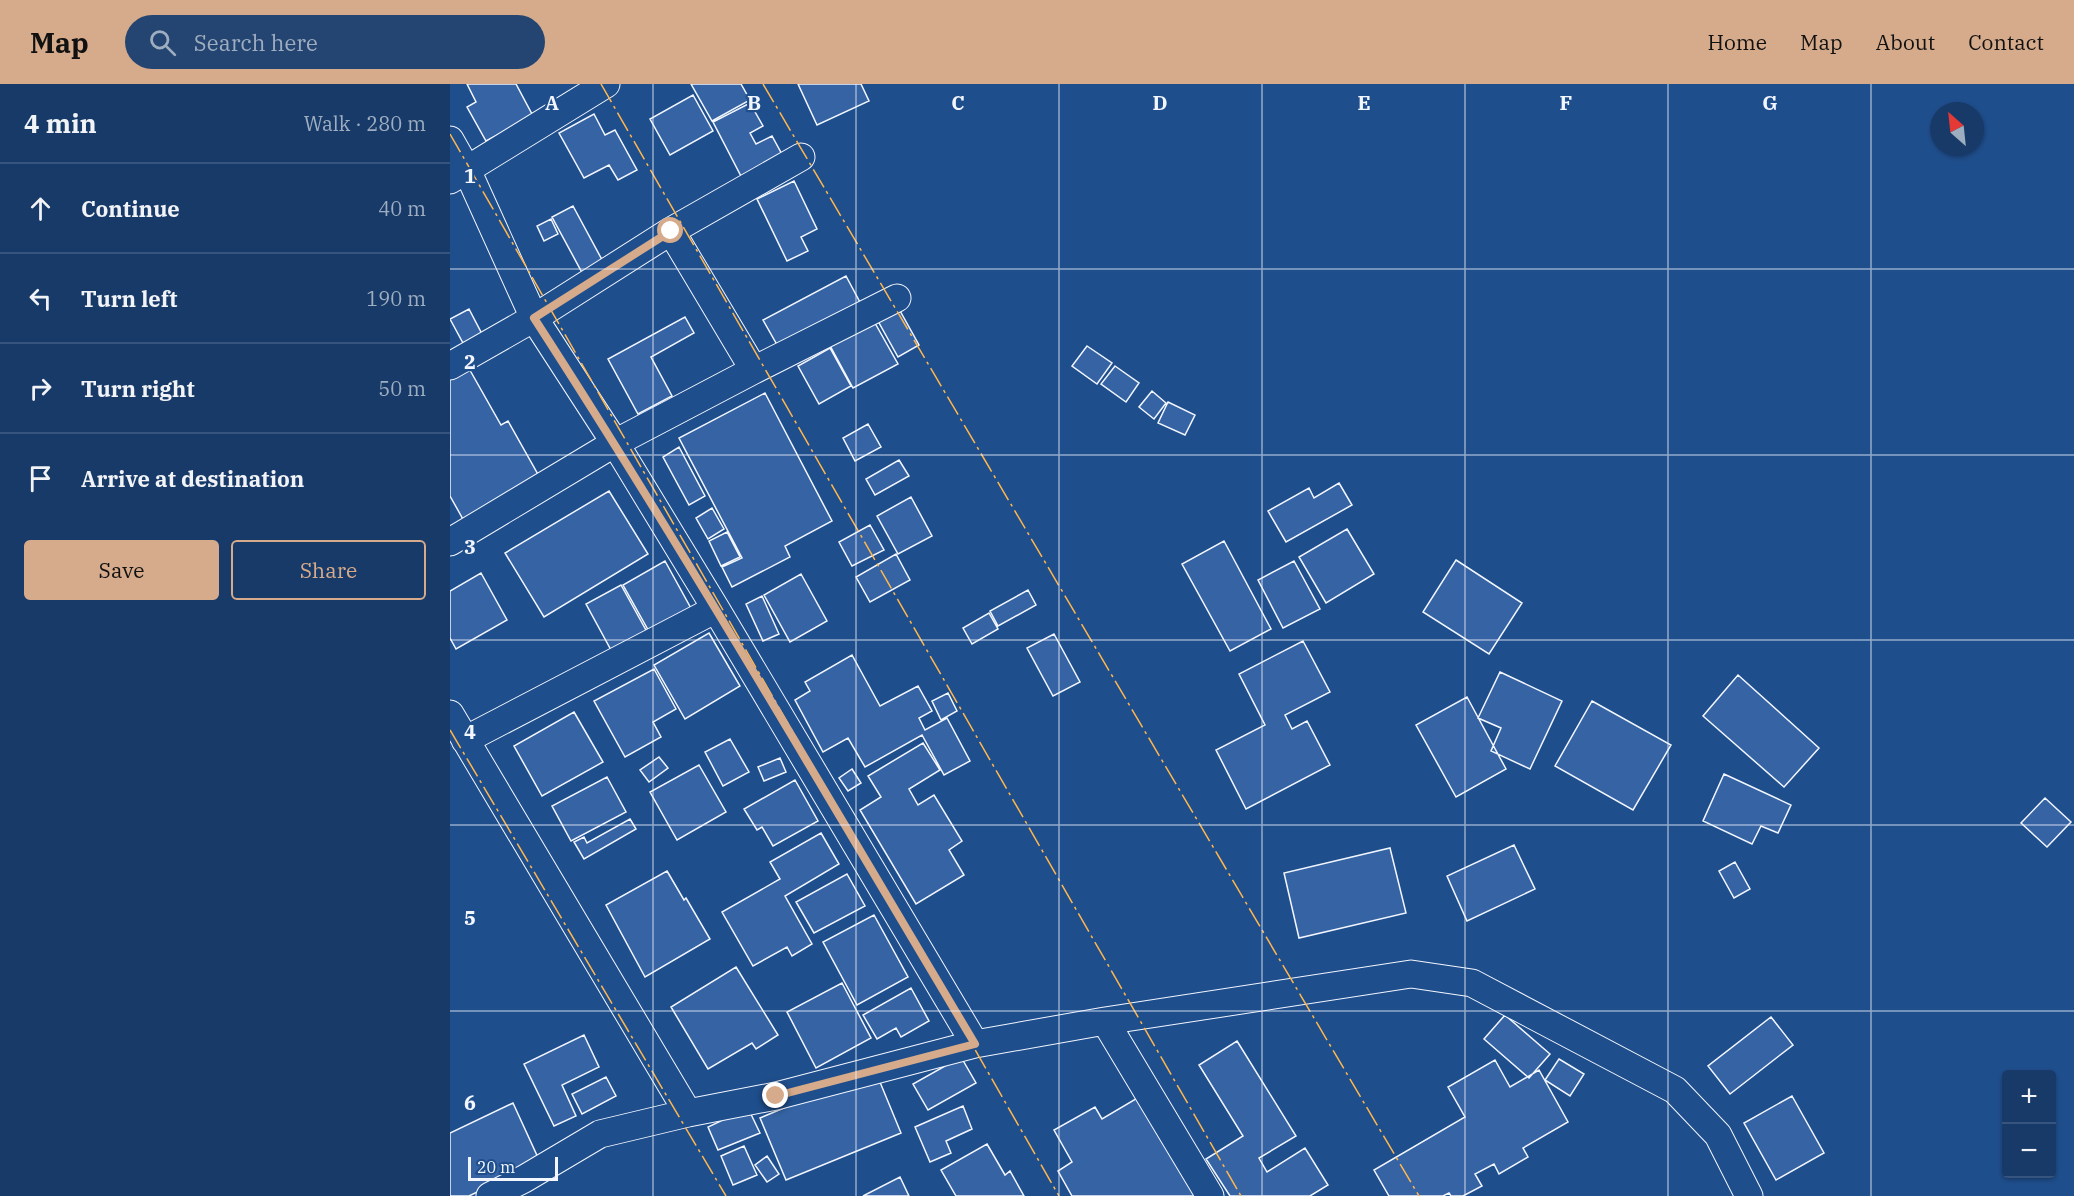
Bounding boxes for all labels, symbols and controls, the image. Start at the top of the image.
search box [125,15,545,69]
text: Map [30,24,89,61]
icon: search [146,26,179,59]
text: Search here [194,28,318,57]
text: Home [1707,28,1767,56]
text: Map [1800,28,1843,56]
text: About [1876,28,1935,56]
text: Contact [1968,28,2044,56]
text: A [545,89,559,116]
text: B [747,89,761,116]
text: C [951,89,965,116]
text: D [1152,89,1168,116]
text: E [1357,89,1371,116]
text: F [1560,89,1572,116]
text: G [1762,89,1778,116]
north arrow [1930,102,1984,156]
text: 4 min [24,106,97,140]
text: Walk · 280 m [304,110,426,137]
text: 1 [464,162,476,189]
icon: ahead [24,192,57,225]
text: Continue [81,194,180,223]
text: 40 m [378,195,426,222]
route start [657,217,683,243]
icon: left [24,282,57,315]
text: Turn left [81,284,177,313]
text: 190 m [366,285,426,312]
text: 2 [464,348,476,375]
icon: right [24,372,57,405]
text: Turn right [81,374,195,403]
text: 50 m [378,375,426,402]
icon: arrive [24,462,57,495]
text: Arrive at destination [81,464,304,493]
text: 3 [464,533,476,560]
button: Save [24,540,219,600]
button: Share [231,540,426,600]
text: 4 [464,718,476,745]
text: 5 [464,904,476,931]
map controls [2002,1070,2056,1178]
button: + [2002,1070,2056,1124]
route end [762,1082,788,1108]
text: 6 [464,1089,476,1116]
button: − [2002,1124,2056,1178]
scale bar [468,1154,558,1182]
text: 20 m [477,1157,515,1177]

